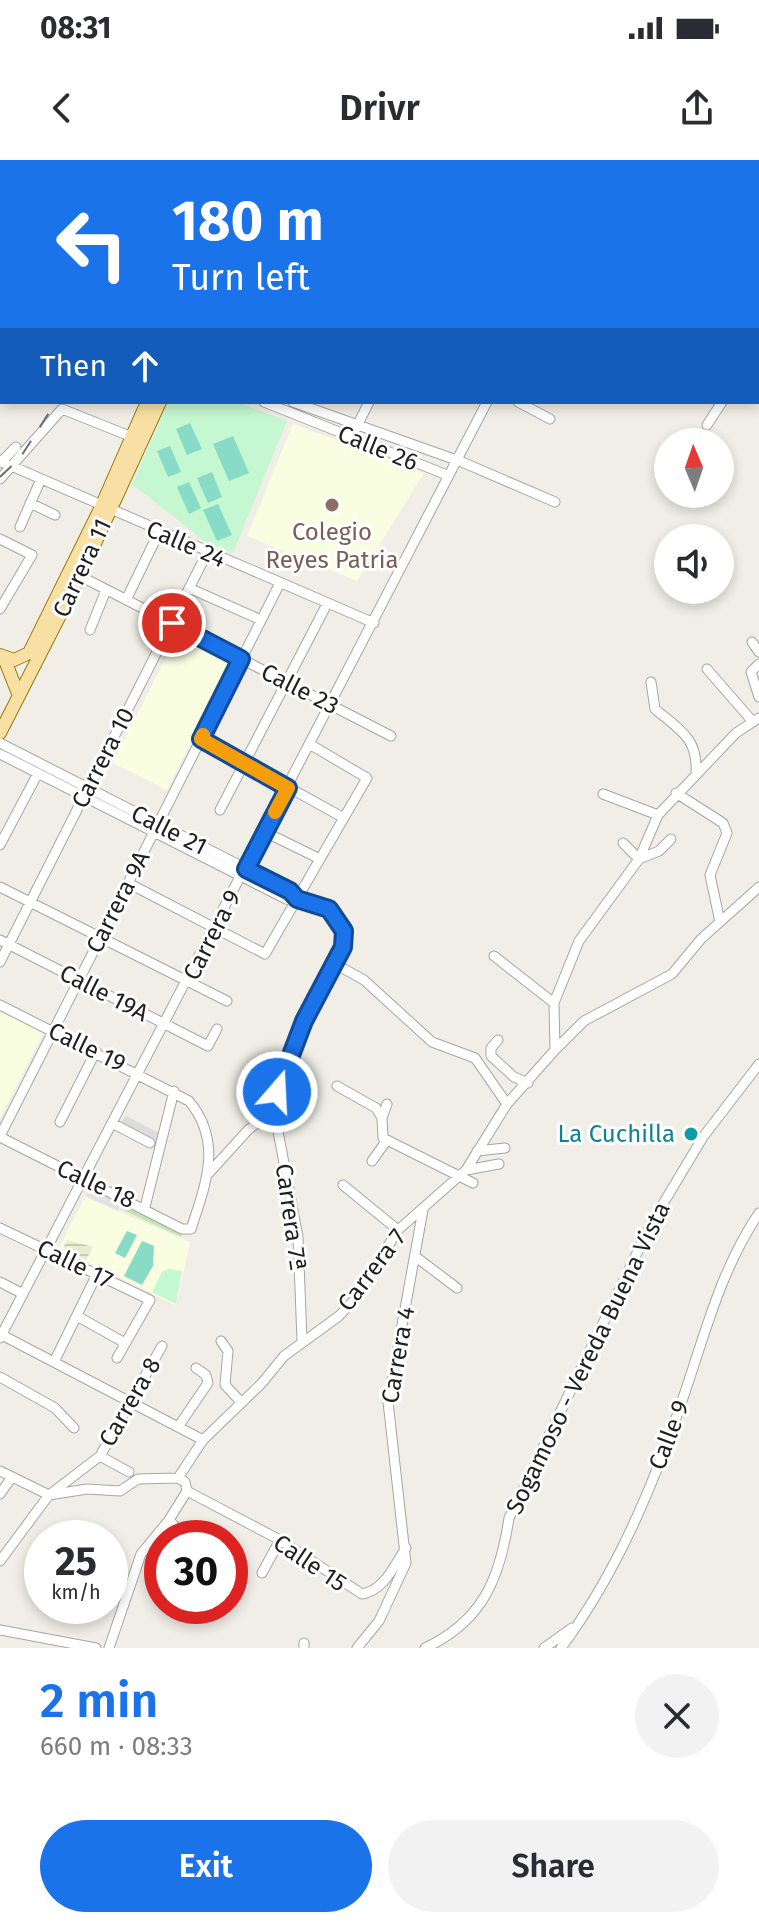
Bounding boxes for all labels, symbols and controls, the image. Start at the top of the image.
text: 08:31 [40,10,112,46]
icon: back [40,86,84,130]
text: Drivr [339,86,420,130]
icon: share [675,86,719,130]
text: 180 m [172,188,324,255]
icon: left [40,192,144,296]
text: Turn left [172,256,310,300]
icon: ahead [123,344,167,388]
text: Then [40,348,107,384]
street label: Calle 26 [334,419,422,477]
north arrow [654,428,734,508]
map controls [654,428,734,604]
marker: Colegio Reyes Patria [323,496,341,514]
street label: Carrera 11 [47,514,117,622]
street label: Calle 24 [142,515,230,573]
place label: Colegio Reyes Patria [266,518,398,574]
button: sound [654,524,734,604]
pin [138,589,206,657]
icon: arrive [150,601,194,645]
street label: Calle 23 [257,658,343,720]
street label: Carrera 10 [66,703,140,813]
street label: Calle 21 [127,799,211,861]
street label: Carrera 9A [80,846,156,958]
street label: Carrera 9 [177,885,247,985]
street label: Calle 19A [55,959,153,1027]
street label: Calle 19 [44,1016,130,1078]
position arrow [235,1050,319,1134]
place label: La Cuchilla [558,1120,675,1148]
marker: La Cuchilla [682,1125,700,1143]
street label: Calle 18 [52,1154,140,1214]
street label: Carrera 7ª [270,1162,312,1272]
street label: Sogamoso - Vereda Buena Vista [500,1197,676,1519]
street label: Carrera 7 [332,1223,412,1317]
street label: Calle 17 [33,1234,117,1294]
street label: Carrera 4 [376,1304,420,1406]
street label: Carrera 8 [93,1352,167,1452]
street label: Calle 9 [643,1396,695,1474]
speed limit sign: 30 [144,1520,248,1624]
street label: Calle 15 [268,1529,352,1597]
text: 25 [55,1538,97,1586]
text: km/h [51,1580,101,1604]
text: 2 min [40,1672,158,1730]
button: close [635,1674,719,1758]
text: 660 m · 08:33 [40,1731,193,1762]
button: Exit [40,1820,372,1912]
button: Share [388,1820,719,1912]

